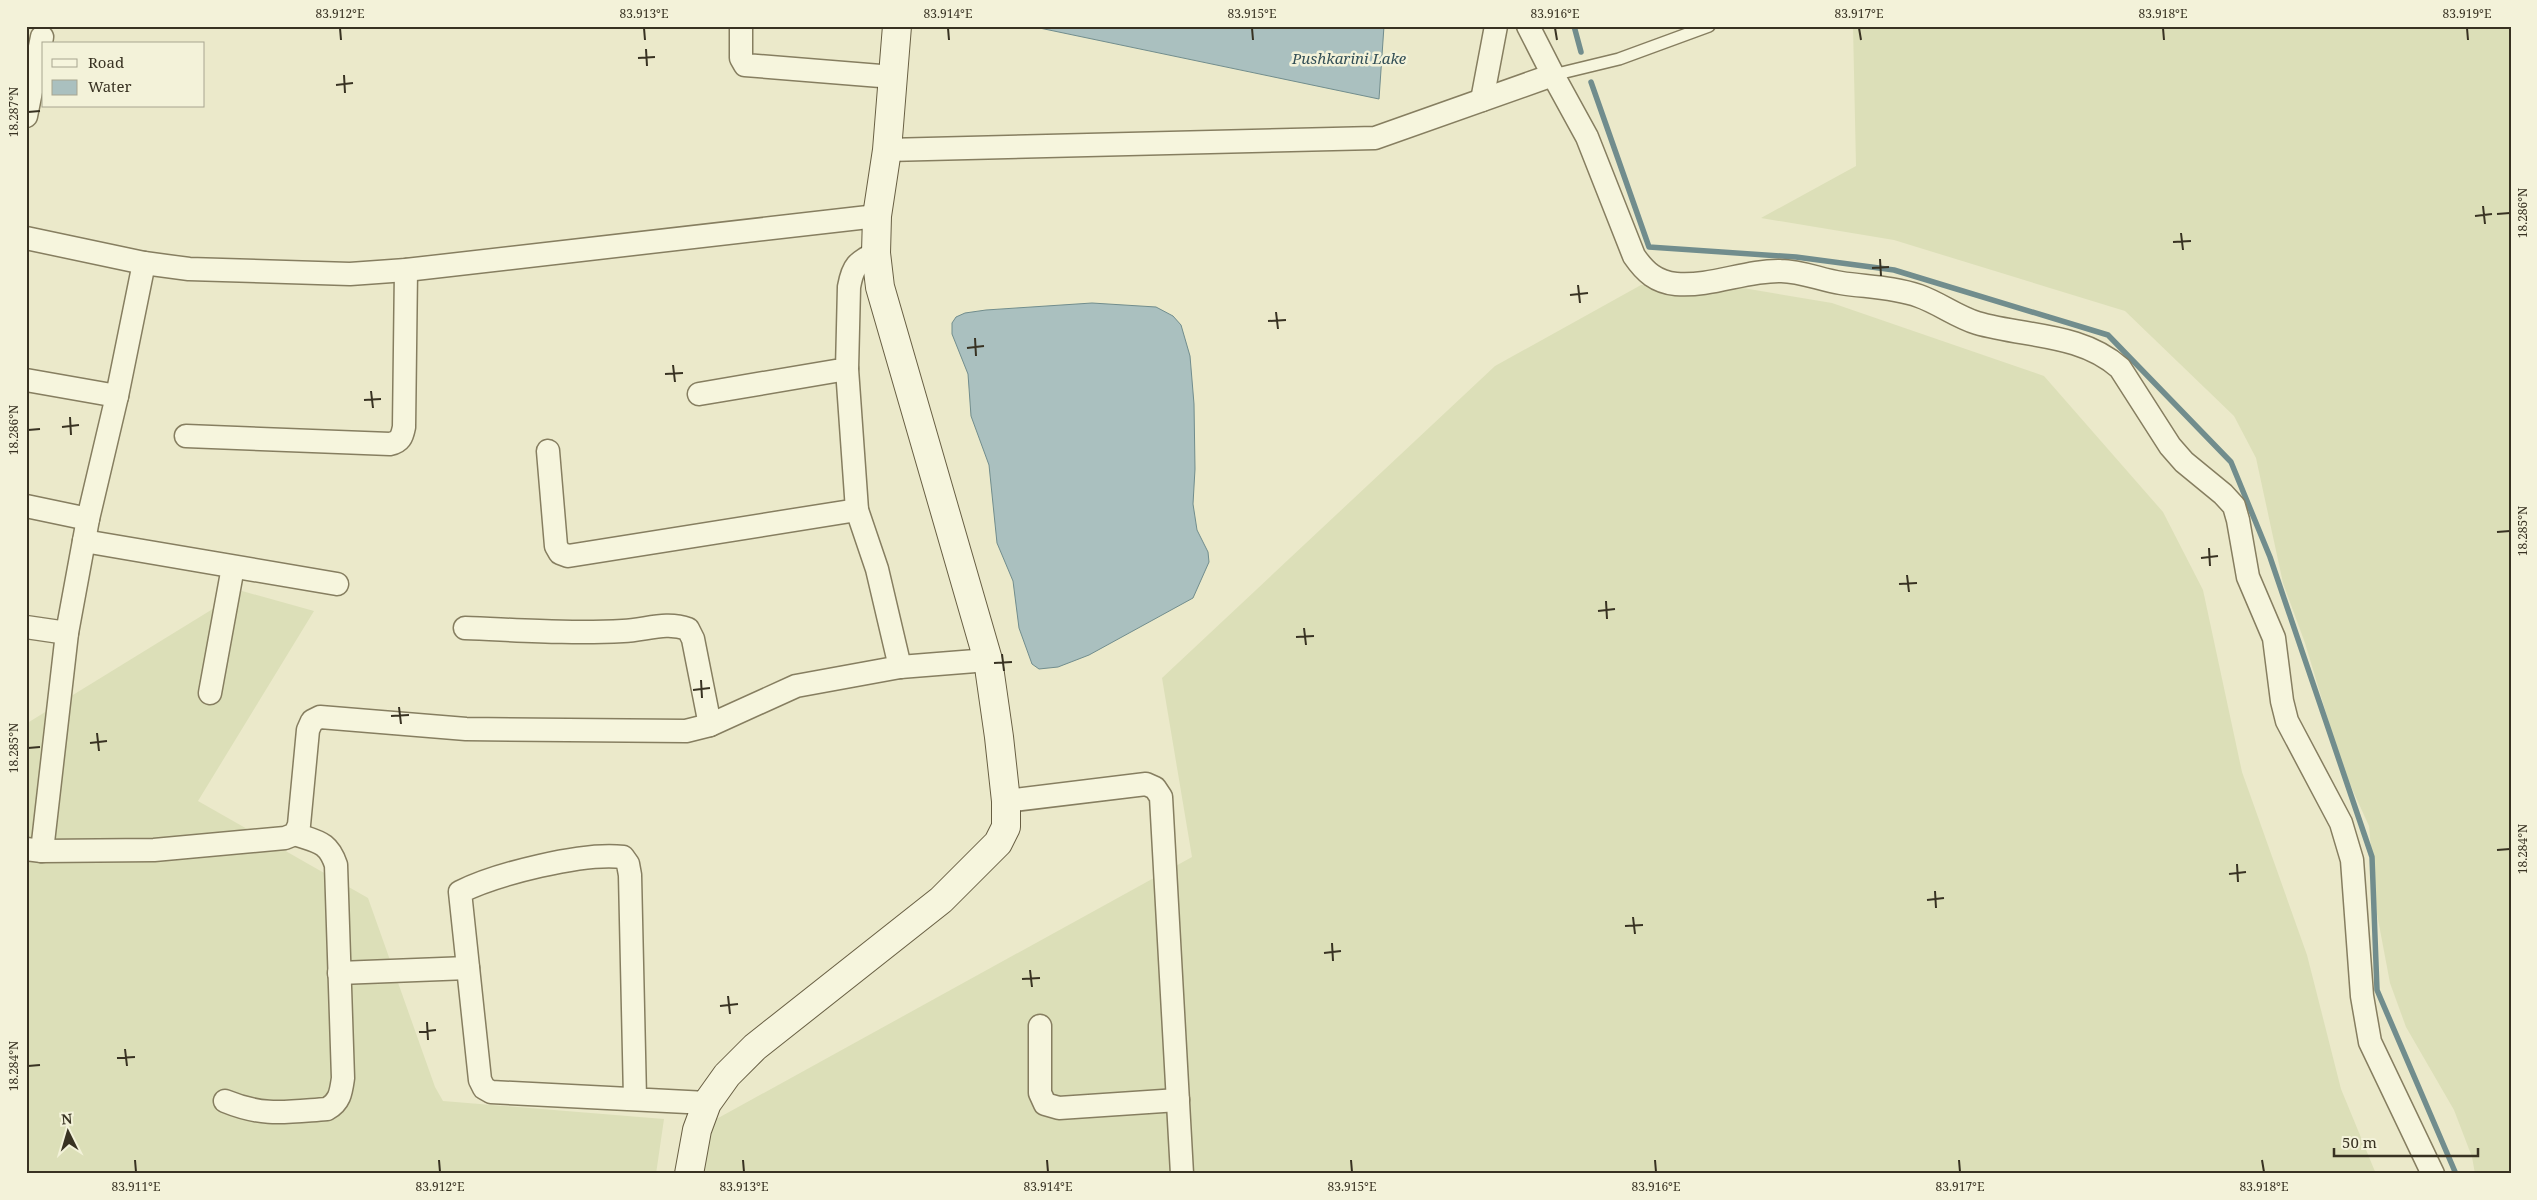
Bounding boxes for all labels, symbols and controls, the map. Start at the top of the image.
text: 83.912°E [316,5,364,22]
text: 83.913°E [620,5,668,22]
text: 83.914°E [924,5,972,22]
text: 83.915°E [1228,5,1276,22]
text: 83.916°E [1531,5,1579,22]
text: 83.917°E [1835,5,1883,22]
text: 83.918°E [2139,5,2187,22]
text: 83.919°E [2443,5,2491,22]
legend [42,42,205,108]
water label: Pushkarini Lake [1291,48,1407,68]
text: Road [88,52,124,72]
text: Water [88,76,131,96]
text: 18.287°N [5,87,22,137]
text: 18.286°N [2514,188,2531,238]
text: 18.286°N [5,405,22,455]
text: 18.285°N [2514,506,2531,556]
text: 18.285°N [5,723,22,773]
text: 18.284°N [2514,824,2531,874]
text: 18.284°N [5,1041,22,1091]
north arrow [42,1108,92,1158]
text: N [60,1109,73,1128]
scale bar [2334,1125,2478,1157]
text: 50 m [2342,1132,2377,1152]
text: 83.911°E [112,1178,160,1195]
text: 83.912°E [416,1178,464,1195]
text: 83.913°E [720,1178,768,1195]
text: 83.914°E [1024,1178,1072,1195]
text: 83.915°E [1328,1178,1376,1195]
text: 83.916°E [1632,1178,1680,1195]
text: 83.917°E [1936,1178,1984,1195]
text: 83.918°E [2240,1178,2288,1195]

